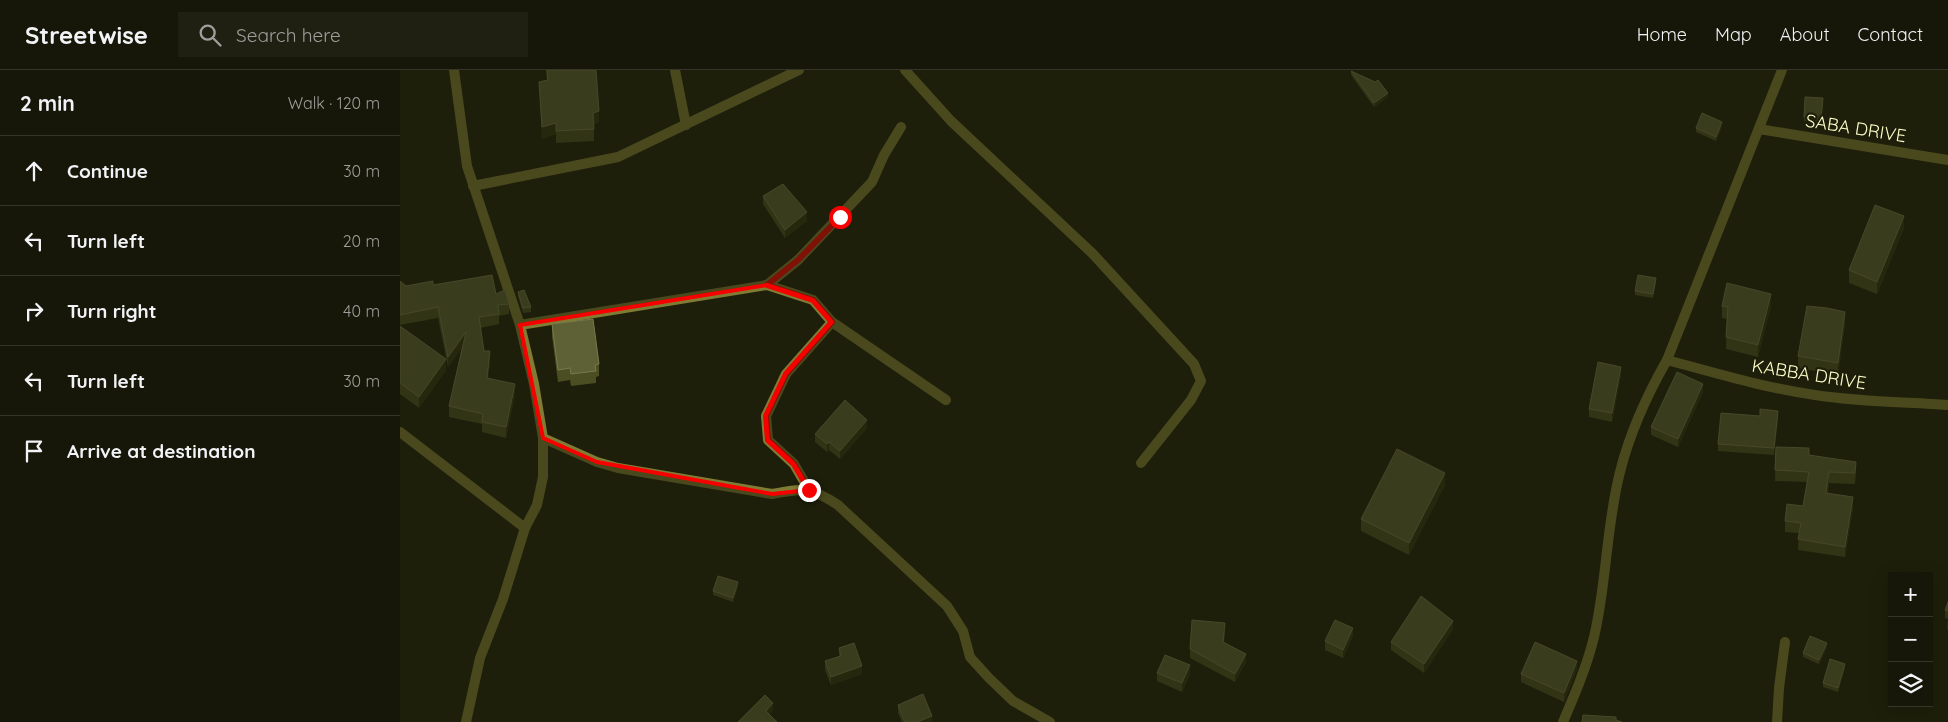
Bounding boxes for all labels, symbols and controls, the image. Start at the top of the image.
search box [178,12,528,57]
text: Streetwise [25,20,148,50]
icon: search [196,21,224,49]
text: Search here [236,23,341,47]
text: Home [1637,23,1687,46]
text: Map [1715,23,1752,46]
text: About [1780,23,1830,46]
text: Contact [1858,23,1923,46]
text: 2 min [20,90,75,116]
text: Walk · 120 m [288,93,380,113]
street label: SABA DRIVE [1804,109,1908,147]
icon: ahead [20,157,48,185]
text: Continue [67,159,148,183]
text: 30 m [343,161,380,181]
route start [829,206,852,229]
icon: left [20,227,48,255]
text: Turn left [67,229,145,253]
text: 20 m [343,231,380,251]
icon: right [20,297,48,325]
text: Turn right [67,299,156,323]
text: 40 m [343,301,380,321]
street label: KABBA DRIVE [1750,354,1868,394]
icon: left [20,367,48,395]
text: Turn left [67,369,145,393]
text: 30 m [343,371,380,391]
icon: arrive [20,437,48,465]
text: Arrive at destination [67,439,256,463]
route end [798,479,821,502]
map controls [1888,572,1933,707]
button: + [1888,572,1933,617]
button: − [1888,617,1933,662]
button: layers [1888,662,1933,707]

